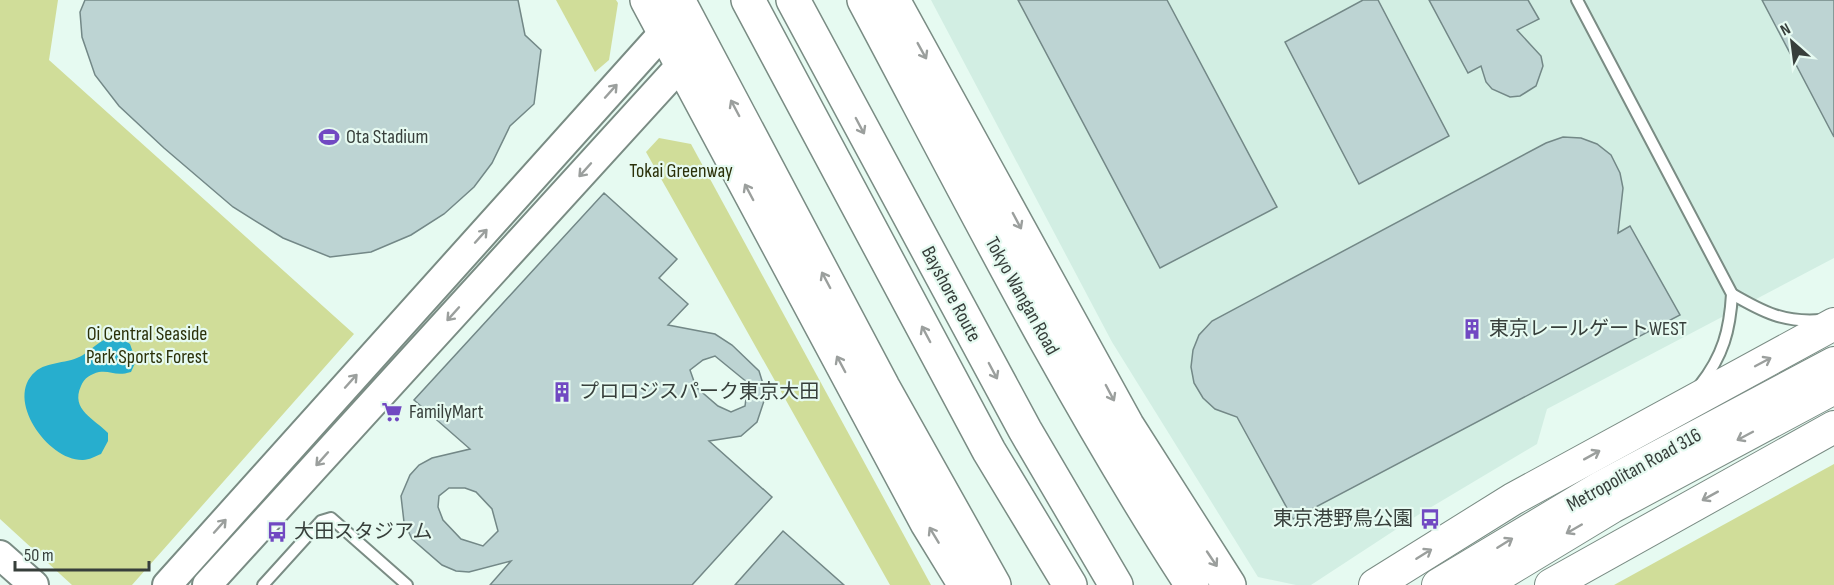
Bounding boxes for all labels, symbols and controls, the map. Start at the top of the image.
north arrow [1762,12,1822,72]
text: N [1777,20,1794,40]
one-way arrow [916,42,928,59]
one-way arrow [604,84,618,99]
one-way arrow [729,99,740,117]
one-way arrow [854,117,866,134]
sports icon: Ota Stadium [317,125,341,149]
place label: Ota Stadium [346,125,428,149]
park label: Tokai Greenway [629,159,733,183]
one-way arrow [578,162,592,177]
one-way arrow [743,184,755,201]
one-way arrow [1012,212,1023,230]
one-way arrow [474,229,488,244]
street label: Tokyo Wangan Road [980,233,1064,359]
street label: Bayshore Route [916,242,986,346]
one-way arrow [820,272,832,289]
one-way arrow [446,307,461,322]
building icon: 東京レールゲートWEST [1460,317,1484,341]
place label: 東京レールゲートWEST [1489,317,1687,341]
park label: Oi Central Seaside Park Sports Forest [86,322,208,369]
one-way arrow [920,326,932,343]
one-way arrow [835,355,846,373]
one-way arrow [1754,356,1772,367]
one-way arrow [987,362,999,379]
one-way arrow [344,374,358,389]
building icon: プロロジスパーク東京大田 [550,380,574,404]
place label: プロロジスパーク東京大田 [579,380,819,404]
one-way arrow [1104,384,1116,401]
supermarket icon: FamilyMart [380,400,404,424]
place label: FamilyMart [409,400,484,424]
street label: Metropolitan Road 316 [1562,423,1706,517]
one-way arrow [1737,431,1755,442]
one-way arrow [1583,449,1600,461]
one-way arrow [315,451,329,466]
one-way arrow [1701,491,1718,503]
place label: 東京港野鳥公園 [1273,507,1413,531]
bus stop icon: 東京港野鳥公園 [1418,507,1442,531]
one-way arrow [213,519,227,534]
bus stop icon: 大田スタジアム [265,520,289,544]
place label: 大田スタジアム [294,520,433,544]
one-way arrow [1566,524,1583,536]
one-way arrow [928,527,940,544]
scale bar [15,534,148,572]
one-way arrow [1497,536,1514,549]
text: 50 m [24,545,54,566]
one-way arrow [1415,547,1432,559]
one-way arrow [1206,550,1218,567]

